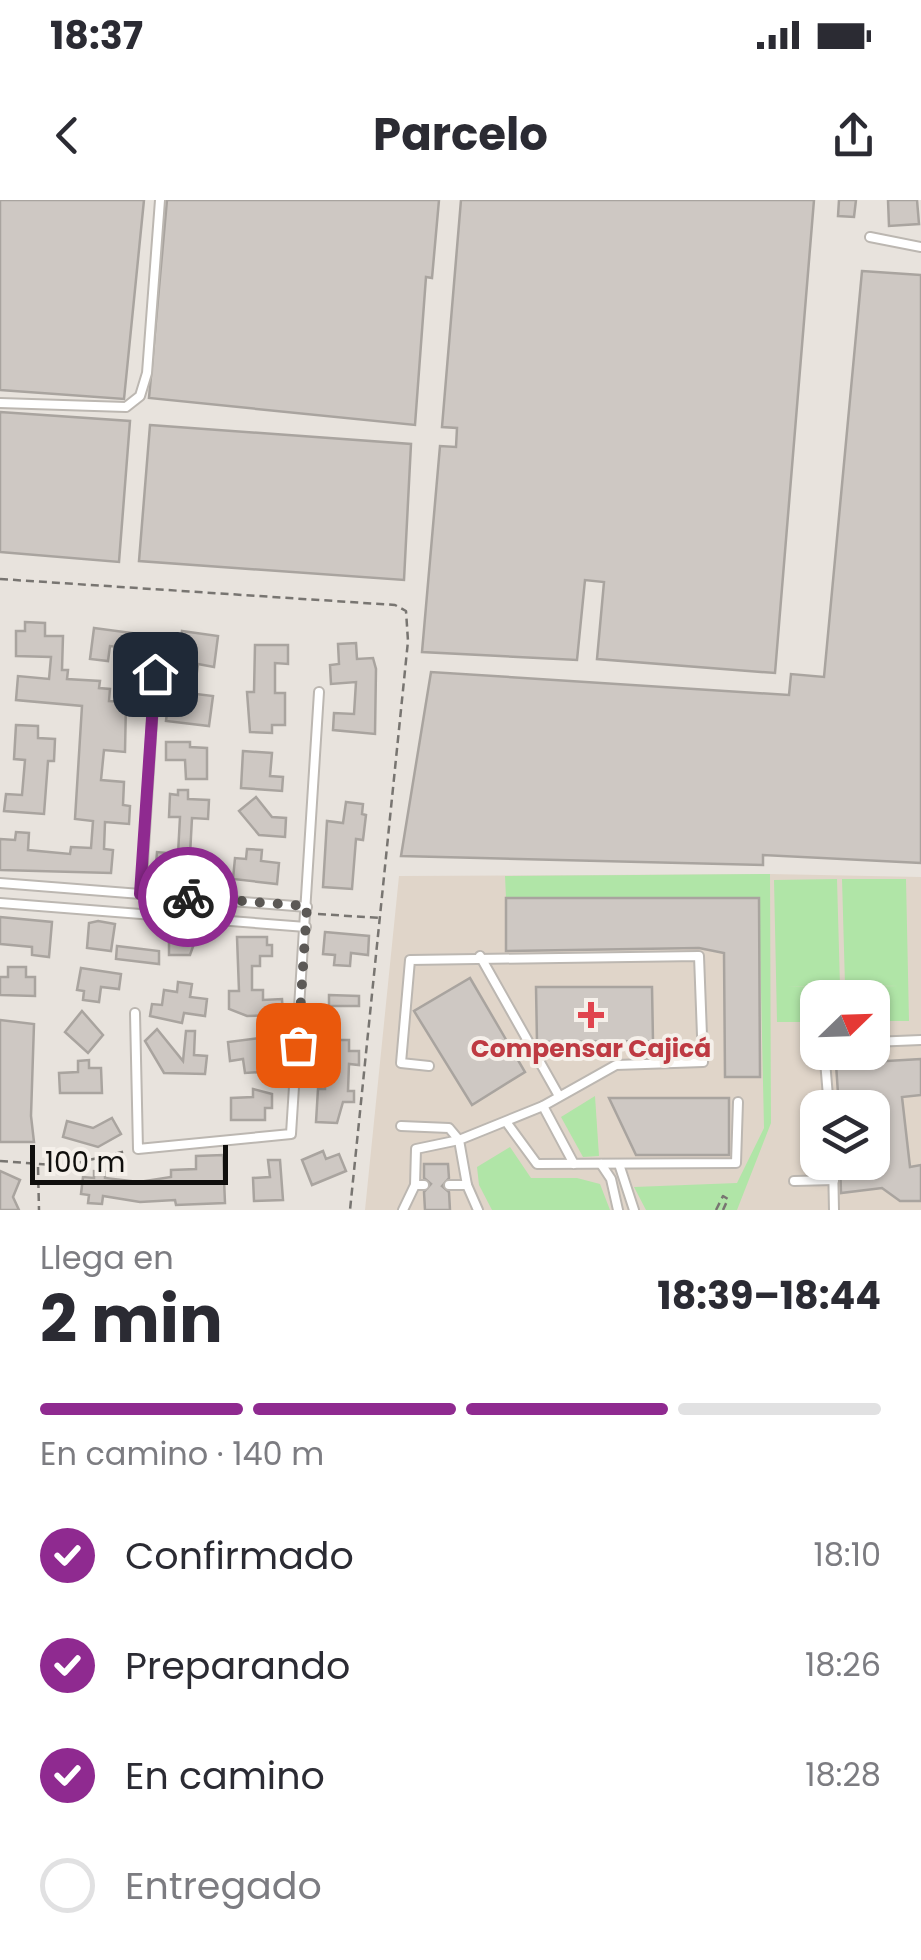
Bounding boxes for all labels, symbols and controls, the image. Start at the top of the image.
text: 18:37 [50,9,143,62]
text: Parcelo [373,103,548,166]
icon: back [40,108,95,163]
icon: share [826,108,881,163]
pin [113,632,198,717]
icon: home [128,647,183,702]
courier [138,847,238,947]
icon: bike [161,870,216,925]
north arrow [800,980,890,1070]
map controls [800,980,890,1180]
marker: Compensar Cajicá [578,1002,604,1028]
pin [256,1003,341,1088]
icon: bag [271,1018,326,1073]
place label: Compensar Cajicá [471,1031,711,1066]
button: layers [800,1090,890,1180]
scale bar [30,1140,228,1184]
text: 100 m [45,1143,125,1182]
text: Llega en [40,1235,174,1280]
text: 18:39–18:44 [657,1269,881,1322]
text: 2 min [40,1274,223,1365]
text: En camino · 140 m [40,1431,324,1476]
icon: check [40,1528,95,1583]
text: Confirmado [125,1529,354,1582]
text: 18:10 [813,1532,881,1577]
icon: check [40,1638,95,1693]
text: Preparando [125,1639,350,1692]
text: 18:26 [805,1642,881,1687]
icon: check [40,1748,95,1803]
text: En camino [125,1749,325,1802]
text: 18:28 [805,1752,881,1797]
text: Entregado [125,1859,322,1912]

